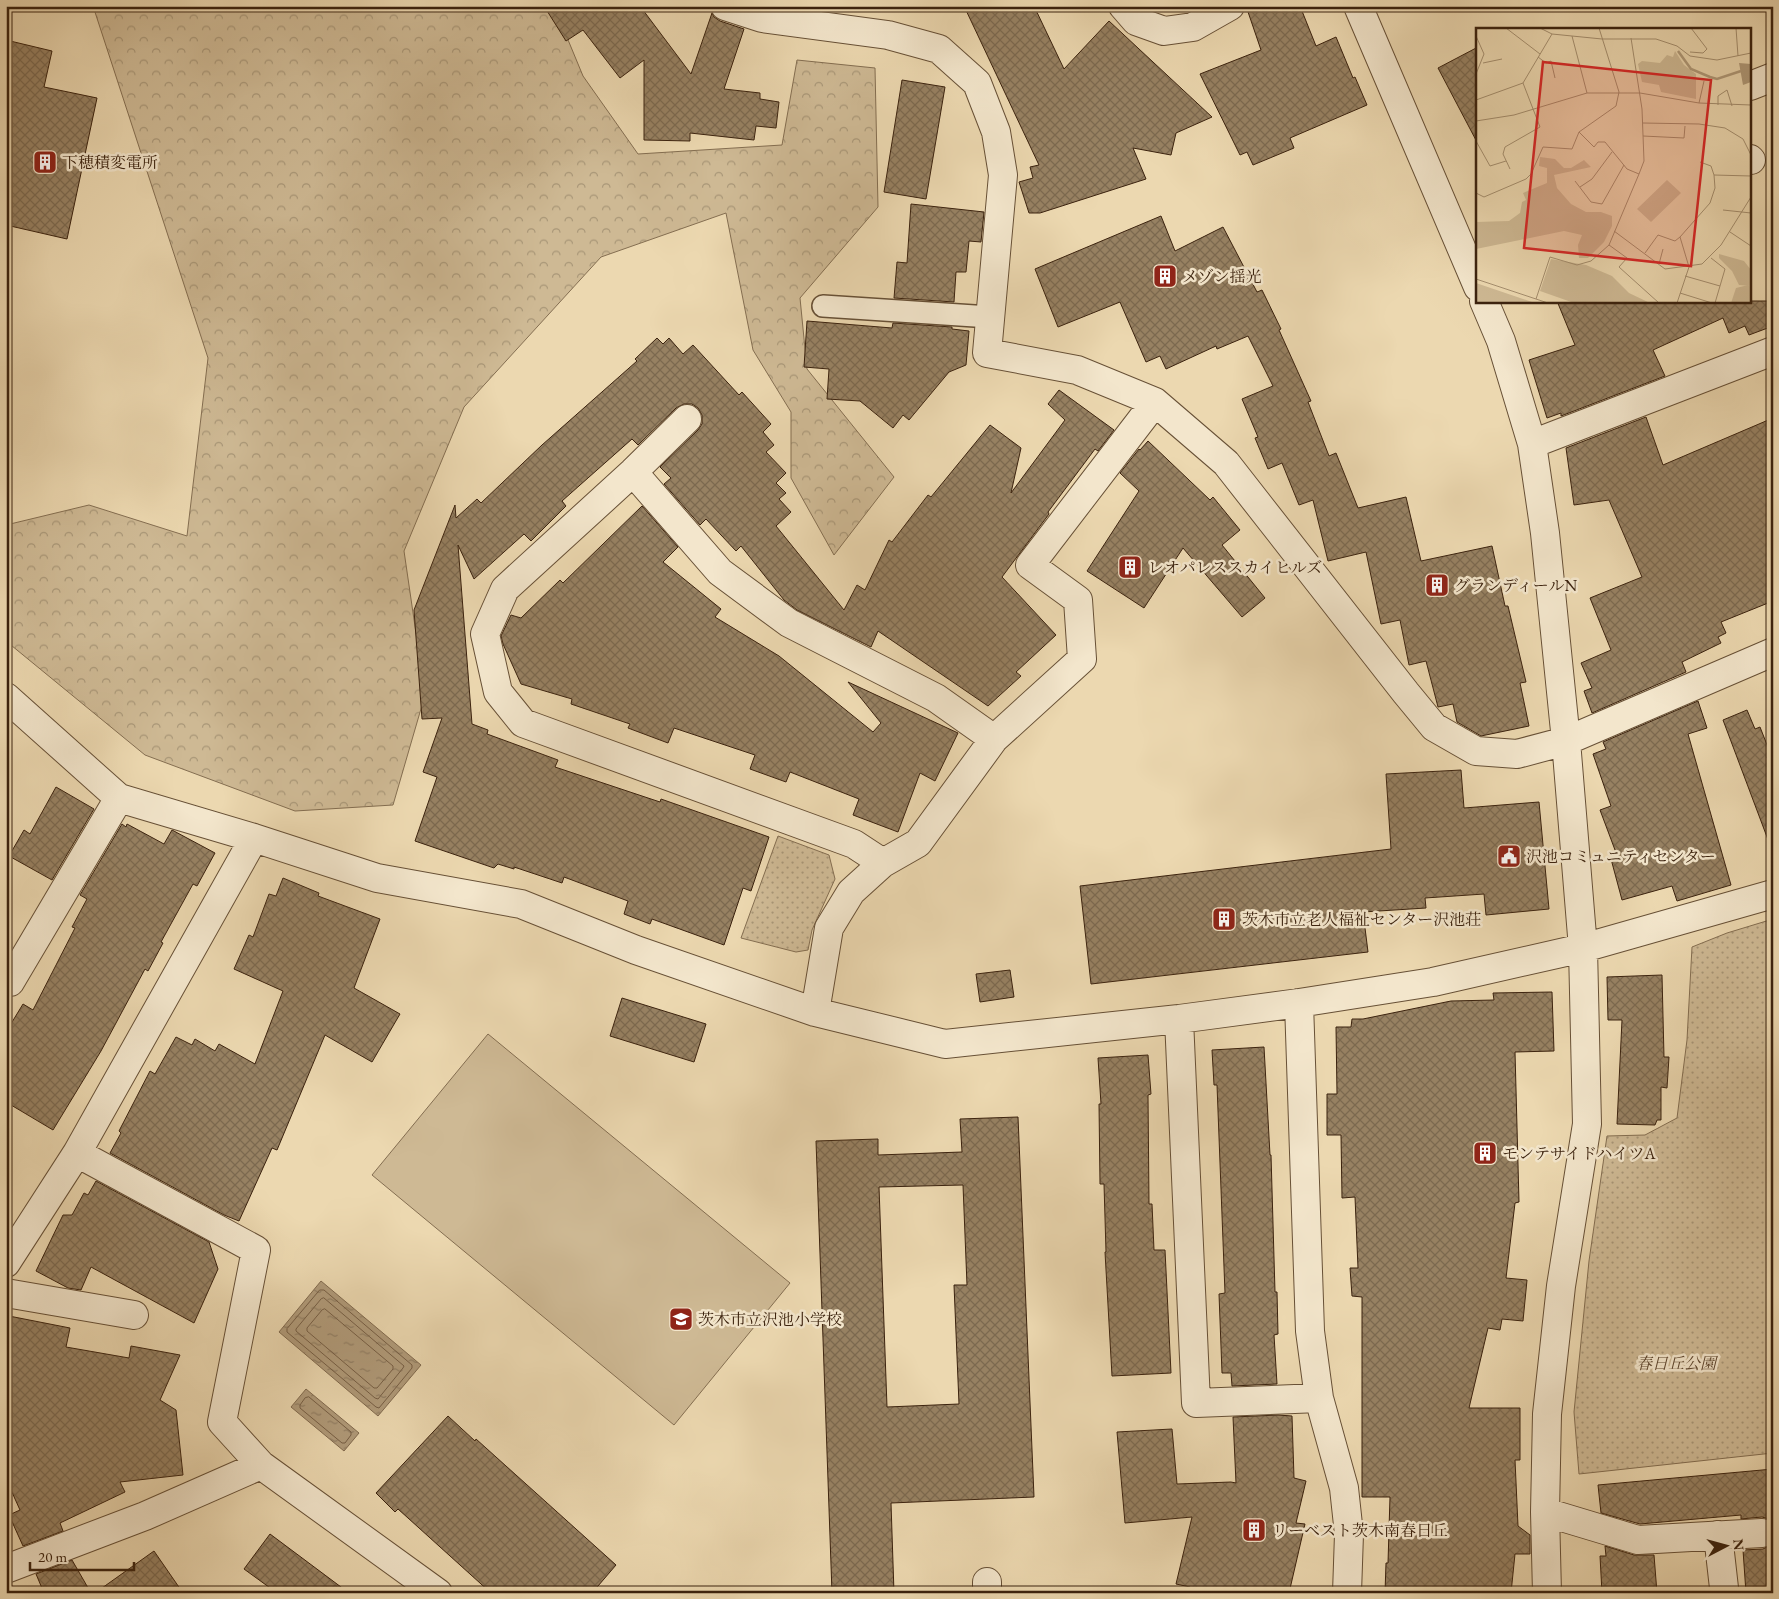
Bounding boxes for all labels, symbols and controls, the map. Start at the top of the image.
inset map [1476,28,1752,302]
building icon: 下穂積変電所 [32,149,58,175]
place label: 下穂積変電所 [62,152,158,173]
building icon: メゾン揺光 [1152,263,1178,289]
place label: メゾン揺光 [1182,266,1262,287]
building icon: レオパレススカイヒルズ [1117,554,1143,580]
place label: レオパレススカイヒルズ [1148,557,1322,578]
building icon: グランディールN [1424,572,1450,598]
place label: グランディールN [1454,575,1577,596]
public building icon: 沢池コミュニティセンター [1496,843,1522,869]
place label: 沢池コミュニティセンター [1526,846,1716,867]
building icon: 茨木市立老人福祉センター沢池荘 [1211,906,1237,932]
place label: 茨木市立老人福祉センター沢池荘 [1242,909,1481,930]
building icon: モンテサイドハイツA [1472,1140,1498,1166]
place label: モンテサイドハイツA [1502,1143,1657,1164]
school or university icon: 茨木市立沢池小学校 [668,1306,694,1332]
place label: 茨木市立沢池小学校 [698,1309,842,1330]
park label: 春日丘公園 [1636,1353,1719,1374]
building icon: リーベスト茨木南春日丘 [1241,1517,1267,1543]
place label: リーベスト茨木南春日丘 [1272,1520,1448,1541]
north arrow [1702,1522,1752,1572]
text: N [1729,1538,1749,1552]
scale bar [30,1539,134,1571]
text: 20 m [38,1547,67,1566]

